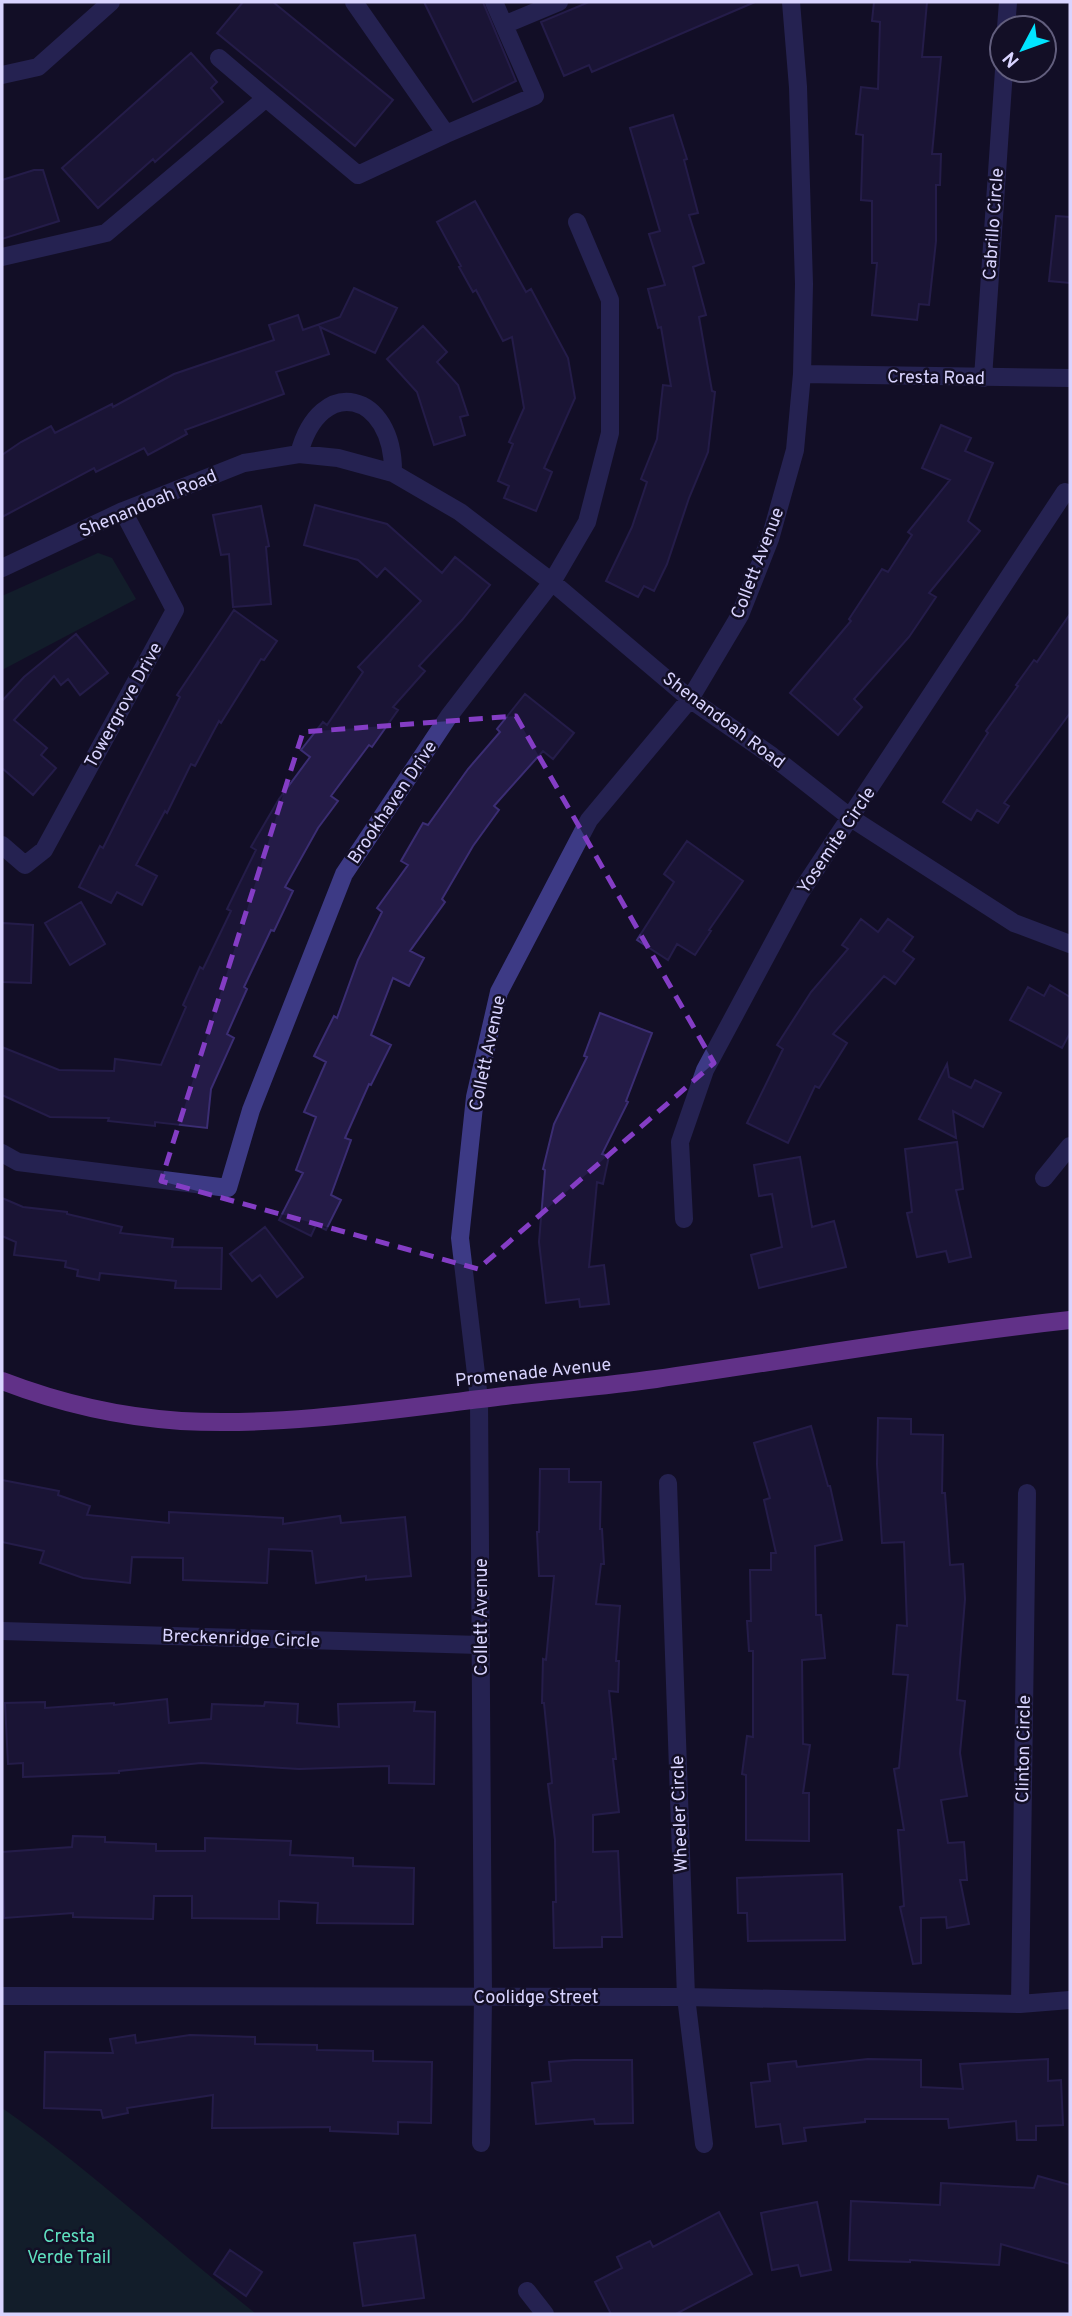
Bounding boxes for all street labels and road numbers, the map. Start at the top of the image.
street label: Cabrillo Circle [979,167,1010,281]
street label: Cresta Road [887,366,985,391]
street label: Shenandoah Road [76,465,221,544]
street label: Collett Avenue [727,504,790,623]
street label: Towergrove Drive [80,639,168,773]
street label: Shenandoah Road [657,668,789,775]
street label: Brookhaven Drive [343,737,443,869]
street label: Yosemite Circle [793,783,882,899]
street label: Collett Avenue [465,993,512,1113]
street label: Promenade Avenue [454,1354,612,1393]
street label: Collett Avenue [471,1558,494,1676]
street label: Breckenridge Circle [161,1625,320,1654]
street label: Clinton Circle [1012,1695,1037,1803]
street label: Wheeler Circle [667,1755,694,1873]
street label: Coolidge Street [473,1987,599,2010]

